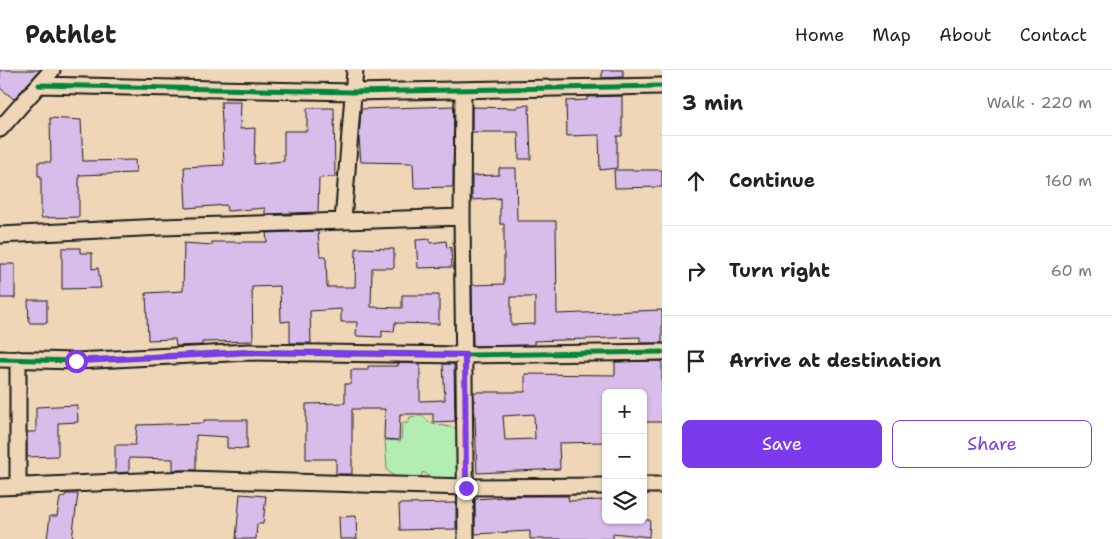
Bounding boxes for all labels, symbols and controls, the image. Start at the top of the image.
text: Pathlet [25,19,116,51]
text: Home [795,23,844,47]
text: Map [872,23,911,47]
text: About [939,23,992,47]
text: Contact [1020,23,1087,47]
text: 3 min [682,89,743,117]
text: Walk · 220 m [986,92,1092,113]
icon: ahead [682,167,710,195]
text: Continue [729,168,815,193]
text: 160 m [1045,170,1092,191]
icon: right [682,257,710,285]
text: Turn right [729,258,830,283]
text: 60 m [1051,260,1092,281]
icon: arrive [682,347,710,375]
text: Arrive at destination [729,348,941,373]
route start [65,350,88,373]
map controls [602,389,647,524]
button: + [602,389,647,434]
button: Save [682,420,882,468]
button: Share [892,420,1092,468]
button: − [602,434,647,479]
route end [455,477,478,500]
button: layers [602,479,647,524]

